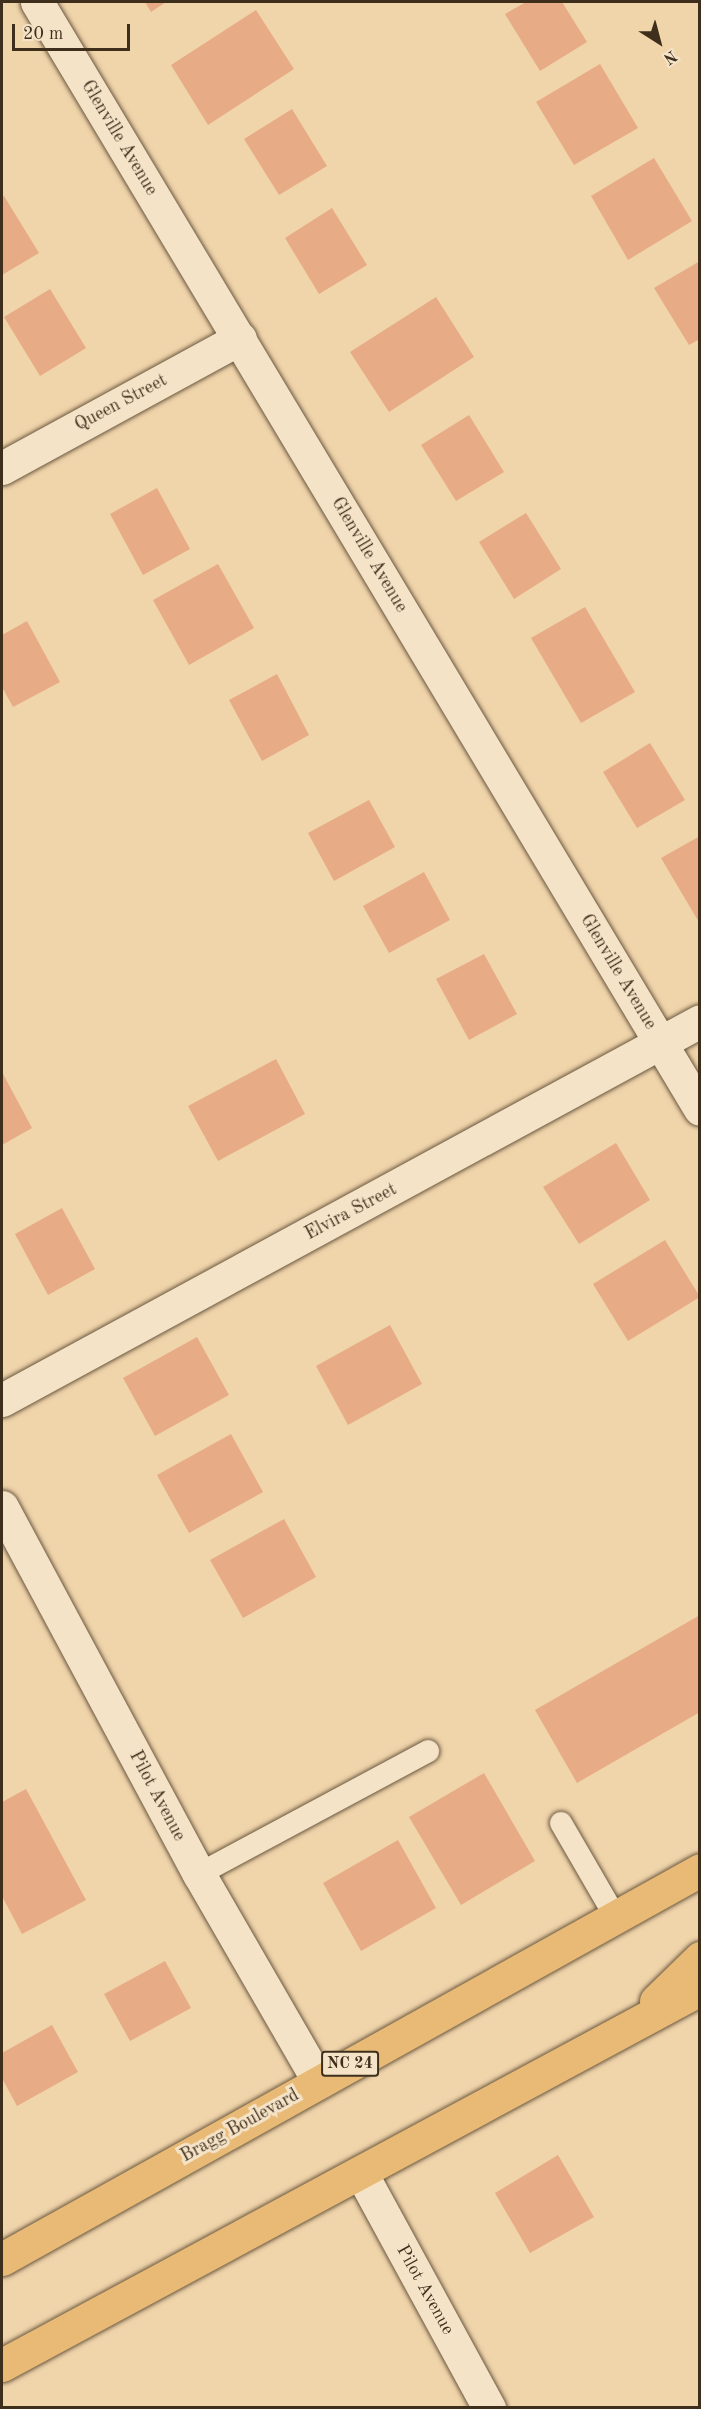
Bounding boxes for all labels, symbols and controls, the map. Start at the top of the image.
scale bar [15,12,134,50]
north arrow [629,12,689,72]
text: 20 m [23,25,63,43]
text: N [660,46,679,67]
street label: Glenville Avenue [76,77,162,199]
street label: Queen Street [71,370,171,436]
street label: Glenville Avenue [326,494,412,616]
street label: Glenville Avenue [575,911,661,1033]
street label: Elvira Street [301,1179,401,1245]
street label: Pilot Avenue [124,1747,190,1845]
road number: NC 24 [320,2051,380,2077]
street label: Bragg Boulevard [177,2085,303,2167]
street label: Pilot Avenue [391,2241,459,2339]

